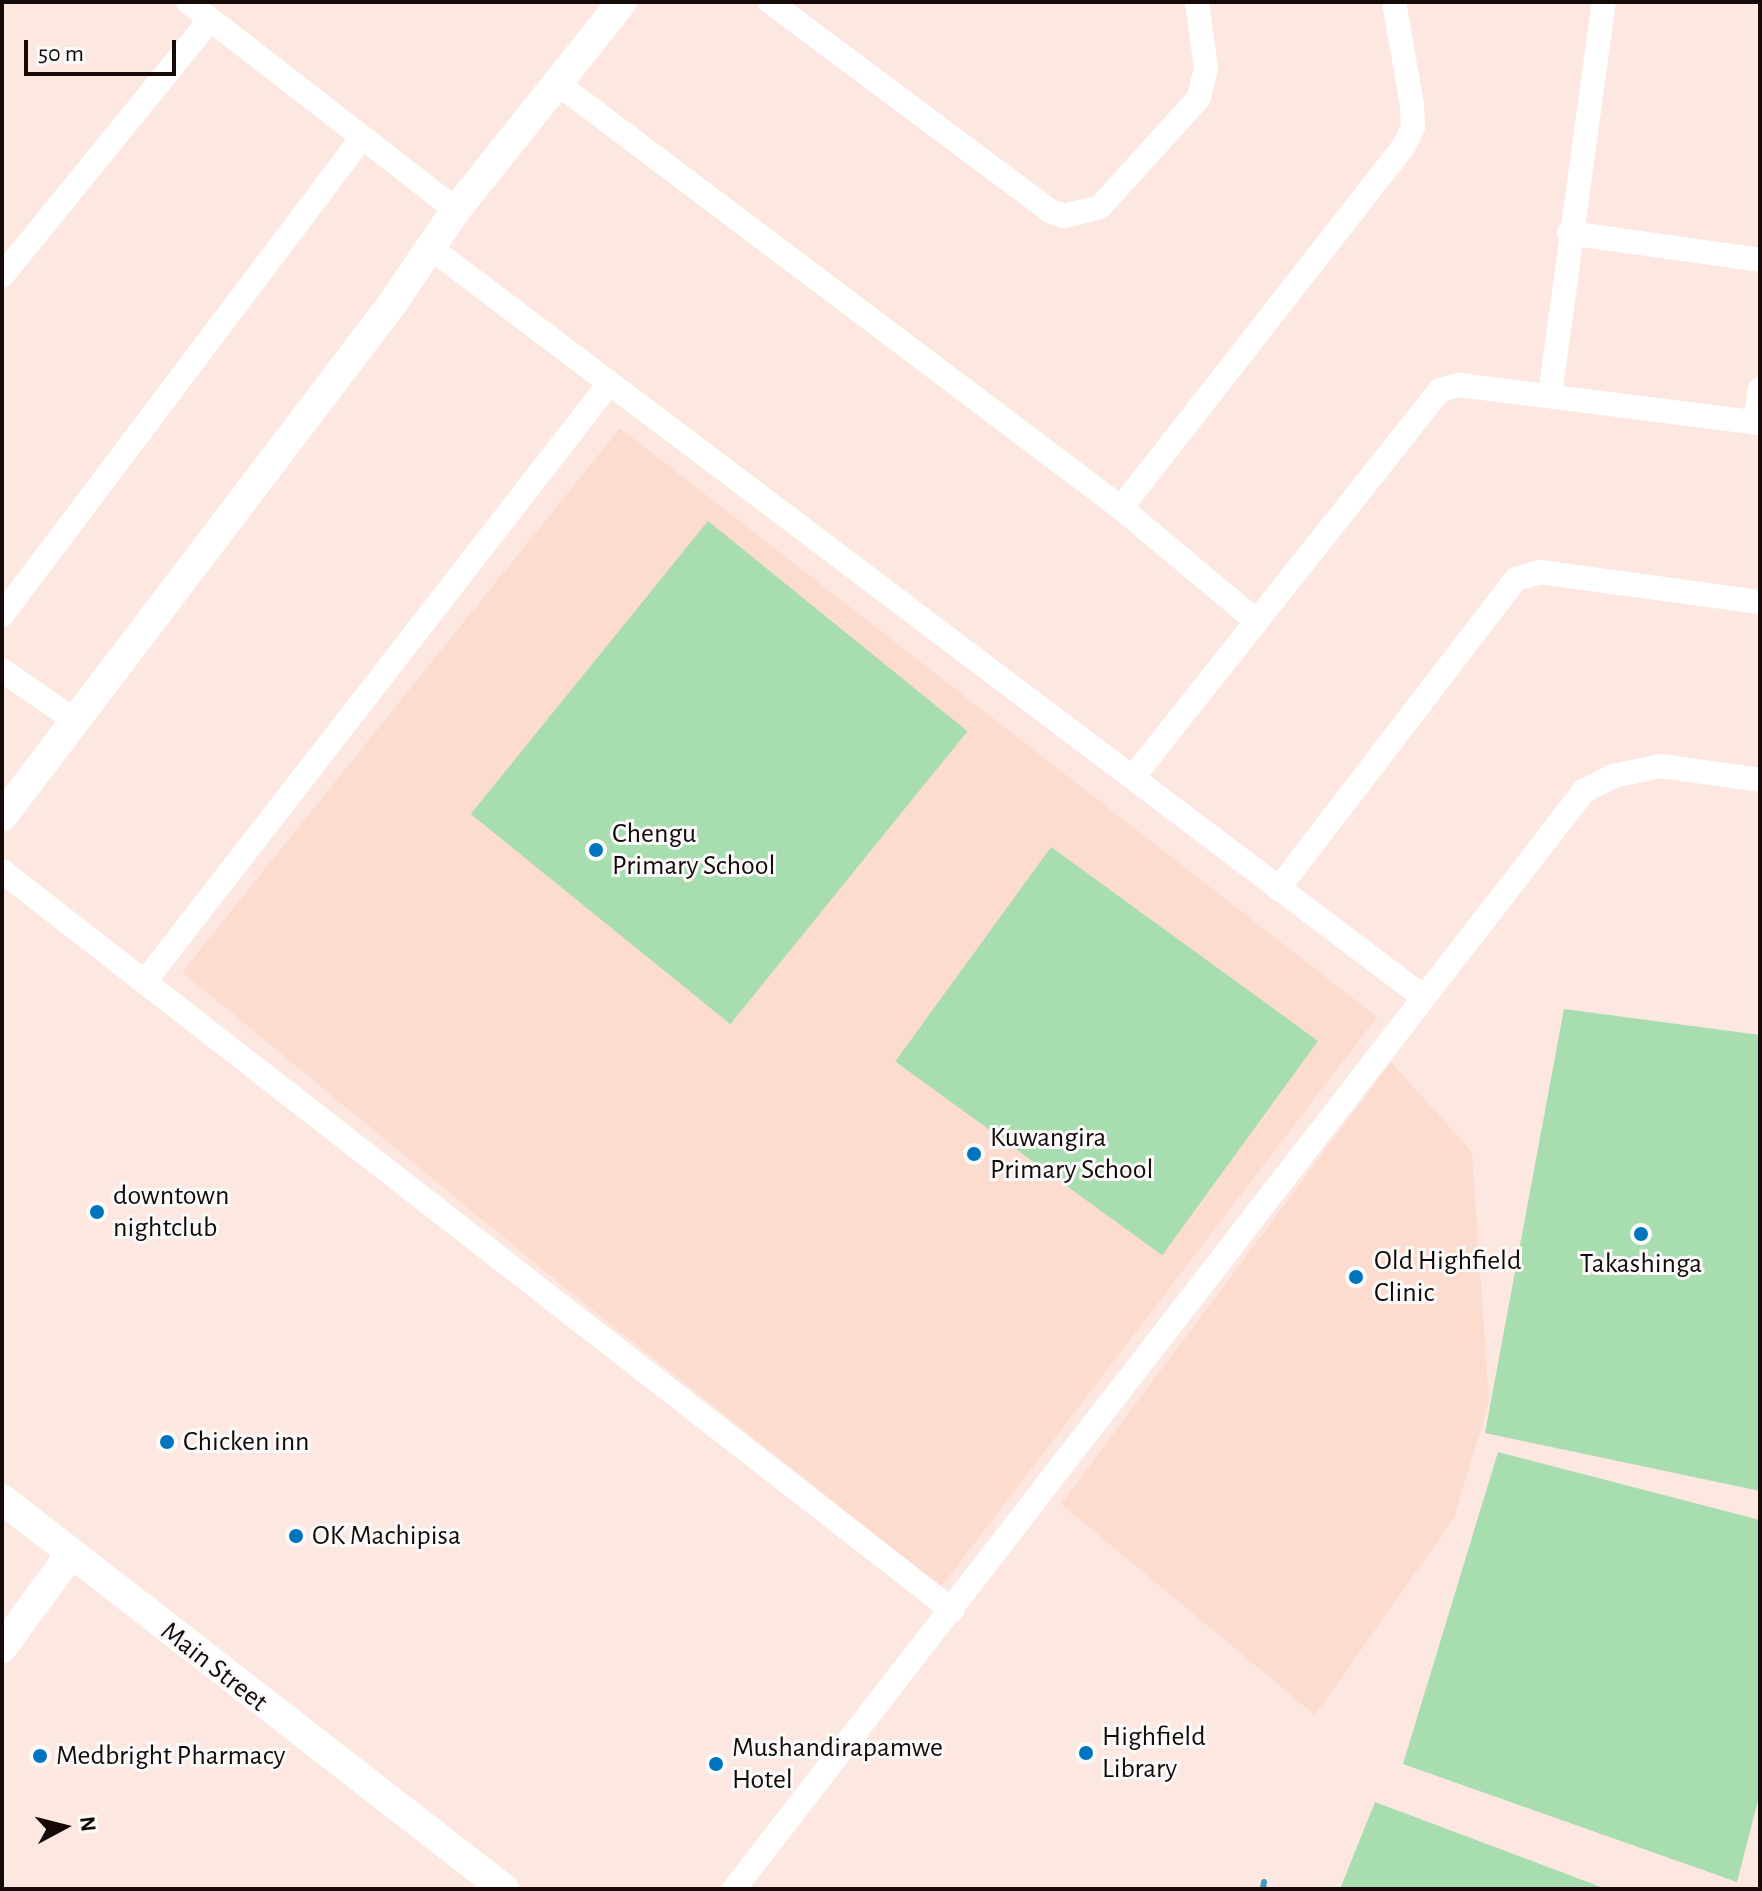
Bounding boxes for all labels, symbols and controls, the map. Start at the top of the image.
scale bar [28,24,180,74]
text: 50 m [38,42,84,66]
place label: Chengu Primary School [612,817,775,883]
marker: Chengu Primary School [587,841,605,859]
place label: Kuwangira Primary School [990,1121,1153,1187]
marker: Kuwangira Primary School [965,1145,983,1163]
place label: downtown nightclub [113,1179,229,1245]
marker: downtown nightclub [88,1203,106,1221]
marker: Takashinga [1632,1225,1650,1243]
place label: Old Highfield Clinic [1374,1244,1522,1310]
place label: Takashinga [1580,1247,1702,1281]
marker: Old Highfield Clinic [1345,1266,1367,1288]
place label: Chicken inn [183,1425,309,1459]
marker: Chicken inn [158,1433,176,1451]
place label: OK Machipisa [312,1519,461,1553]
marker: OK Machipisa [287,1527,305,1545]
street label: Main Street [154,1615,274,1719]
place label: Highfield Library [1102,1720,1206,1786]
place label: Mushandirapamwe Hotel [732,1731,943,1797]
place label: Medbright Pharmacy [56,1739,285,1773]
marker: Highfield Library [1077,1744,1095,1762]
marker: Medbright Pharmacy [31,1747,49,1765]
marker: Mushandirapamwe Hotel [707,1755,725,1773]
north arrow [24,1787,104,1867]
text: N [76,1815,100,1833]

